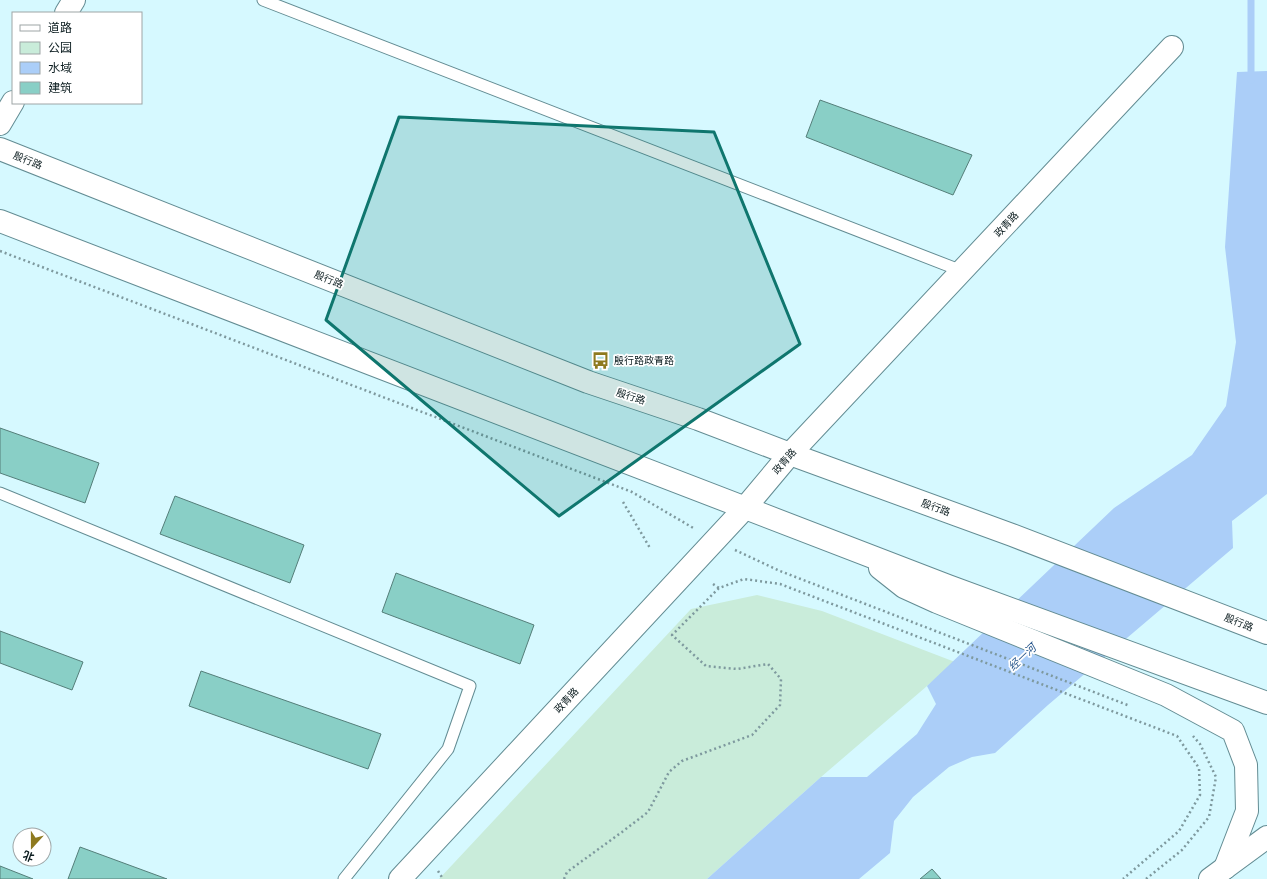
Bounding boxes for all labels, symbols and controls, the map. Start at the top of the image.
legend [12,12,142,104]
text: 道路 [48,20,72,35]
text: 公园 [48,40,72,55]
text: 水域 [48,60,72,75]
text: 建筑 [48,80,72,95]
street label: 殷行路 [11,149,44,172]
street label: 政青路 [991,209,1021,240]
street label: 殷行路 [312,268,345,291]
bus stop icon: 殷行路政青路 [591,350,611,370]
place label: 殷行路政青路 [614,354,674,367]
street label: 殷行路 [615,386,647,407]
street label: 政青路 [770,446,799,477]
street label: 殷行路 [920,496,952,519]
street label: 殷行路 [1222,611,1255,634]
water label: 经一河 [1005,639,1040,673]
street label: 政青路 [551,685,581,716]
north arrow [12,827,52,867]
text: 北 [21,848,36,865]

